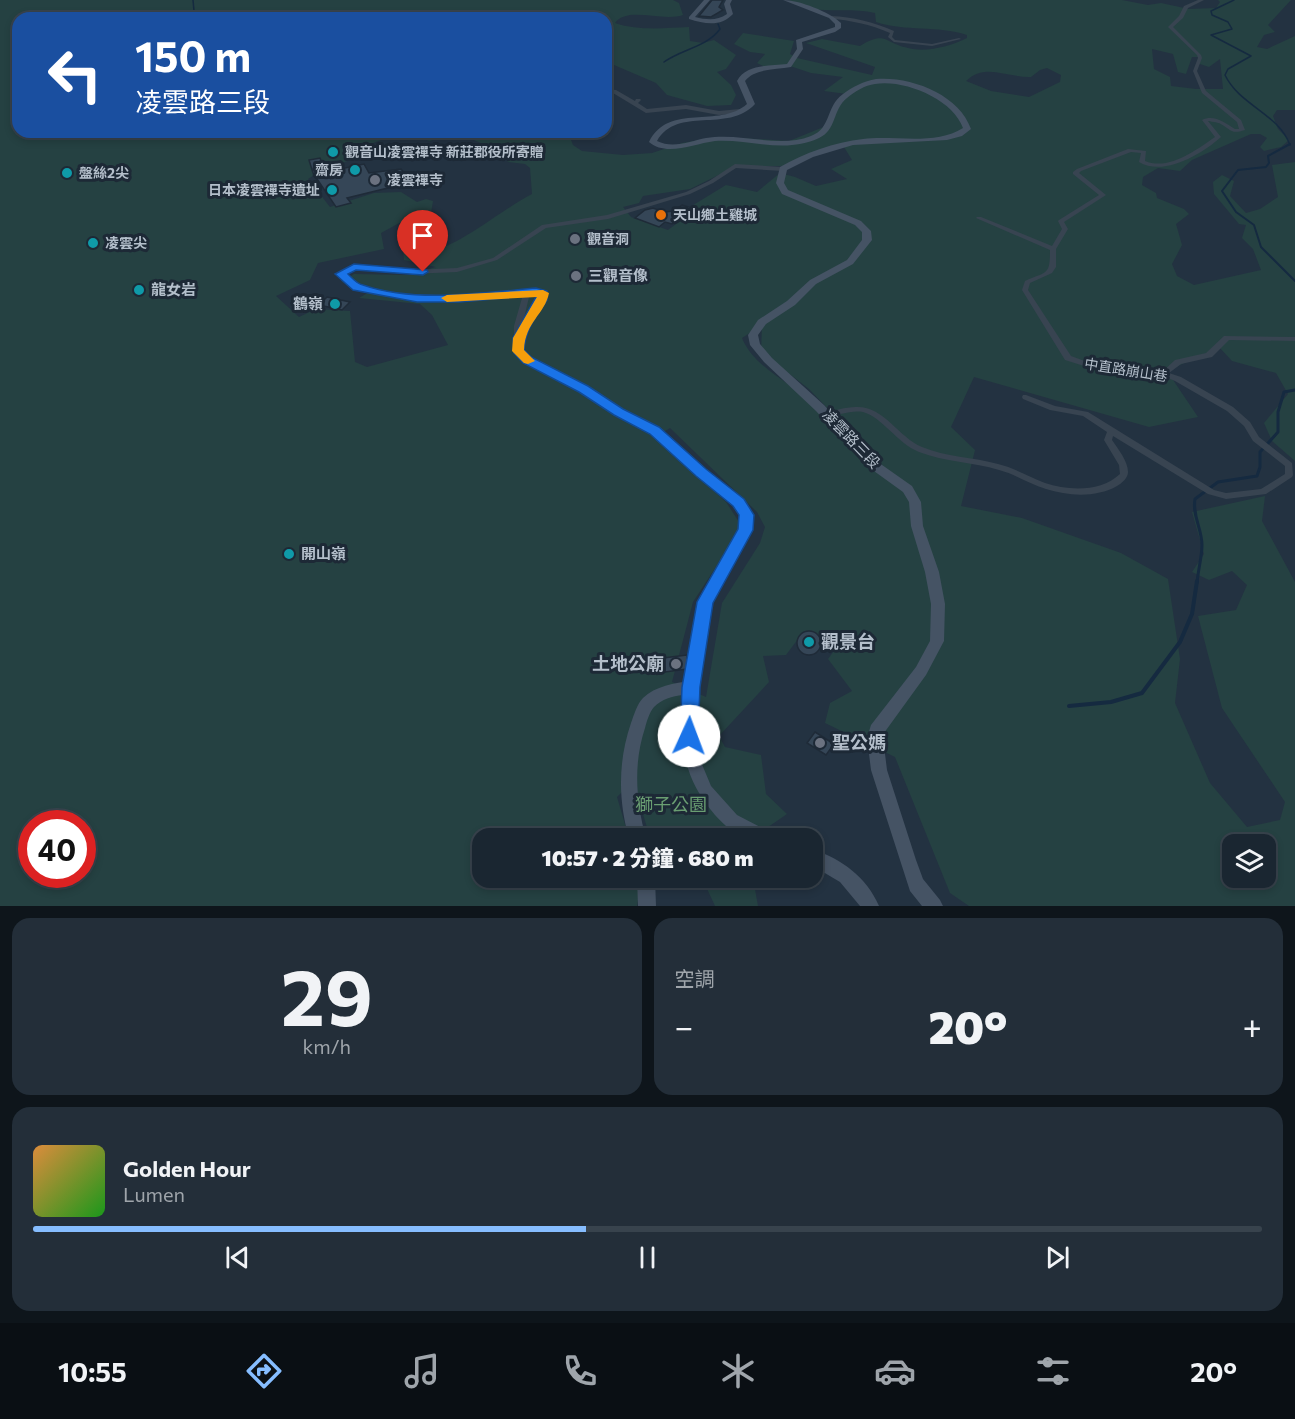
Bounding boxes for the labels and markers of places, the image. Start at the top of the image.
place label: 觀音山凌雲禪寺 新莊郡役所寄贈 [345,143,544,160]
marker: 觀音山凌雲禪寺 新莊郡役所寄贈 [326,145,340,159]
place label: 齋房 [315,161,343,178]
marker: 齋房 [348,163,362,177]
place label: 盤絲2尖 [79,164,129,181]
marker: 盤絲2尖 [60,166,74,180]
place label: 凌雲禪寺 [387,171,443,188]
marker: 凌雲禪寺 [368,173,382,187]
place label: 日本凌雲禪寺遺址 [208,181,320,198]
marker: 日本凌雲禪寺遺址 [325,183,339,197]
place label: 天山鄉土雞城 [673,206,757,223]
marker: 天山鄉土雞城 [654,208,668,222]
pin [397,210,448,272]
place label: 觀音洞 [587,230,629,247]
marker: 觀音洞 [568,232,582,246]
place label: 凌雲尖 [105,234,147,251]
marker: 凌雲尖 [86,236,100,250]
place label: 三觀音像 [588,266,648,284]
marker: 三觀音像 [569,269,583,283]
place label: 龍女岩 [151,280,196,298]
marker: 龍女岩 [132,283,146,297]
place label: 鶴嶺 [293,294,323,312]
marker: 鶴嶺 [328,297,342,311]
place label: 開山嶺 [301,544,346,562]
marker: 開山嶺 [282,547,296,561]
place label: 觀景台 [821,630,875,652]
marker: 觀景台 [802,635,816,649]
place label: 土地公廟 [592,652,664,674]
marker: 土地公廟 [669,657,683,671]
place label: 聖公媽 [832,731,886,753]
marker: 聖公媽 [813,736,827,750]

